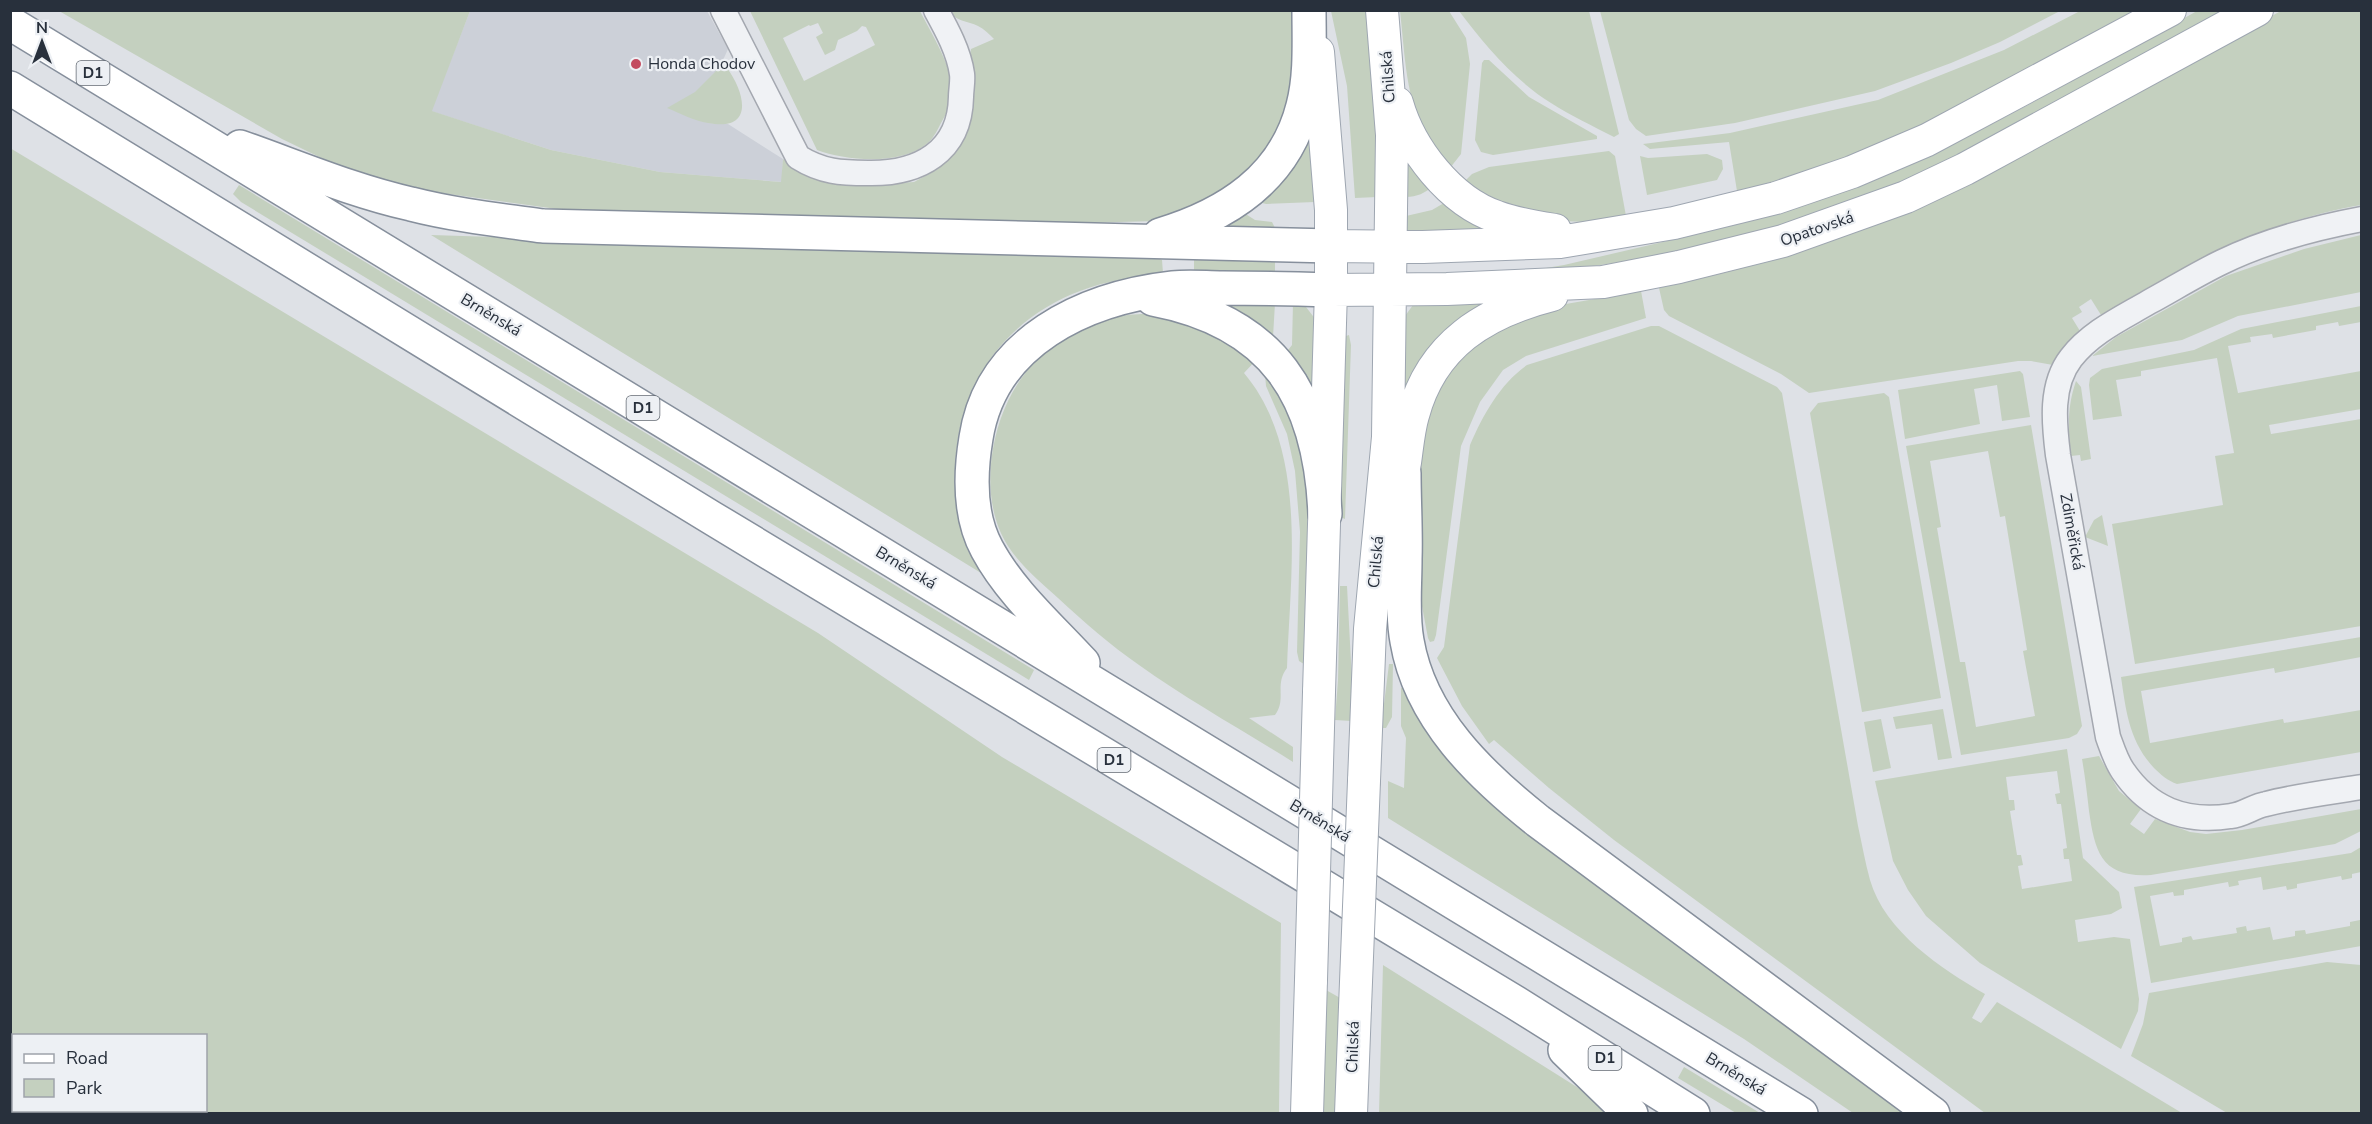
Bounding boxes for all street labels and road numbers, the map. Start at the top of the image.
street label: Chilská [1375,50,1401,104]
road number: D1 [76,61,110,85]
street label: Opatovská [1777,206,1857,252]
street label: Brněnská [456,288,526,342]
road number: D1 [626,396,660,420]
street label: Zdiměřická [2054,492,2090,572]
street label: Chilská [1363,535,1389,589]
street label: Brněnská [871,541,941,595]
road number: D1 [1098,748,1130,772]
street label: Brněnská [1285,794,1355,848]
street label: Chilská [1341,1020,1365,1074]
road number: D1 [1588,1046,1622,1070]
street label: Brněnská [1701,1047,1771,1101]

